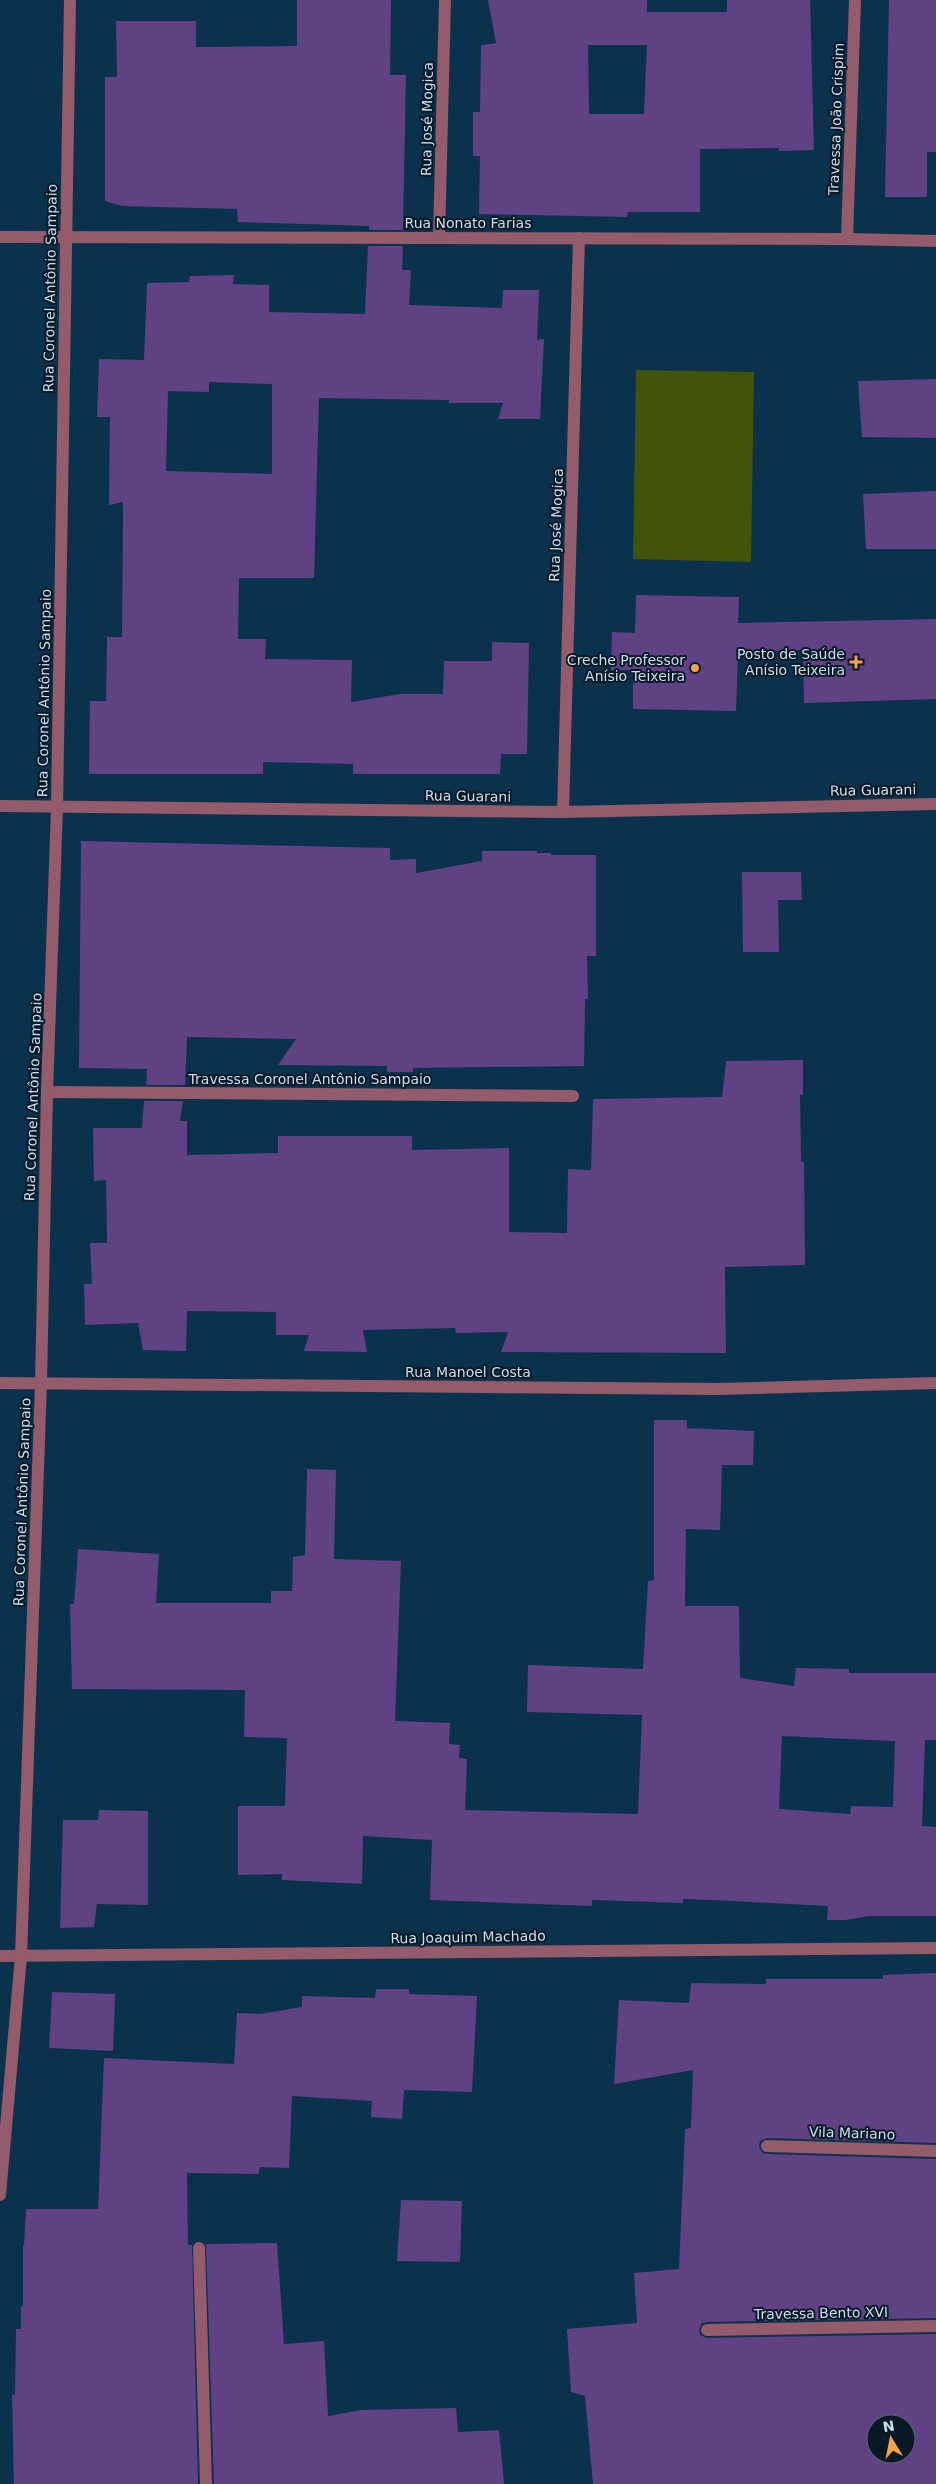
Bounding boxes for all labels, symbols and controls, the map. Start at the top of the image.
street label: Travessa João Crispim [825,42,847,197]
street label: Rua José Mogica [418,62,436,176]
street label: Rua Coronel Antônio Sampaio [40,184,60,392]
street label: Rua Nonato Farias [405,215,531,231]
street label: Rua José Mogica [546,468,566,582]
street label: Rua Coronel Antônio Sampaio [34,589,54,797]
place label: Posto de Saúde Anísio Teixeira [737,646,845,678]
place label: Creche Professor Anísio Teixeira [567,652,685,684]
marker: Posto de Saúde Anísio Teixeira [849,655,863,669]
marker: Creche Professor Anísio Teixeira [689,662,701,674]
street label: Rua Guarani [830,781,916,799]
street label: Rua Guarani [425,787,511,805]
street label: Rua Coronel Antônio Sampaio [21,993,45,1201]
street label: Travessa Coronel Antônio Sampaio [188,1071,431,1087]
street label: Rua Manoel Costa [405,1364,531,1380]
street label: Rua Coronel Antônio Sampaio [10,1398,34,1606]
street label: Rua Joaquim Machado [390,1928,546,1946]
street label: Vila Mariano [809,2123,895,2143]
street label: Travessa Bento XVI [753,2304,888,2322]
north arrow [866,2414,916,2464]
text: N [882,2417,896,2435]

